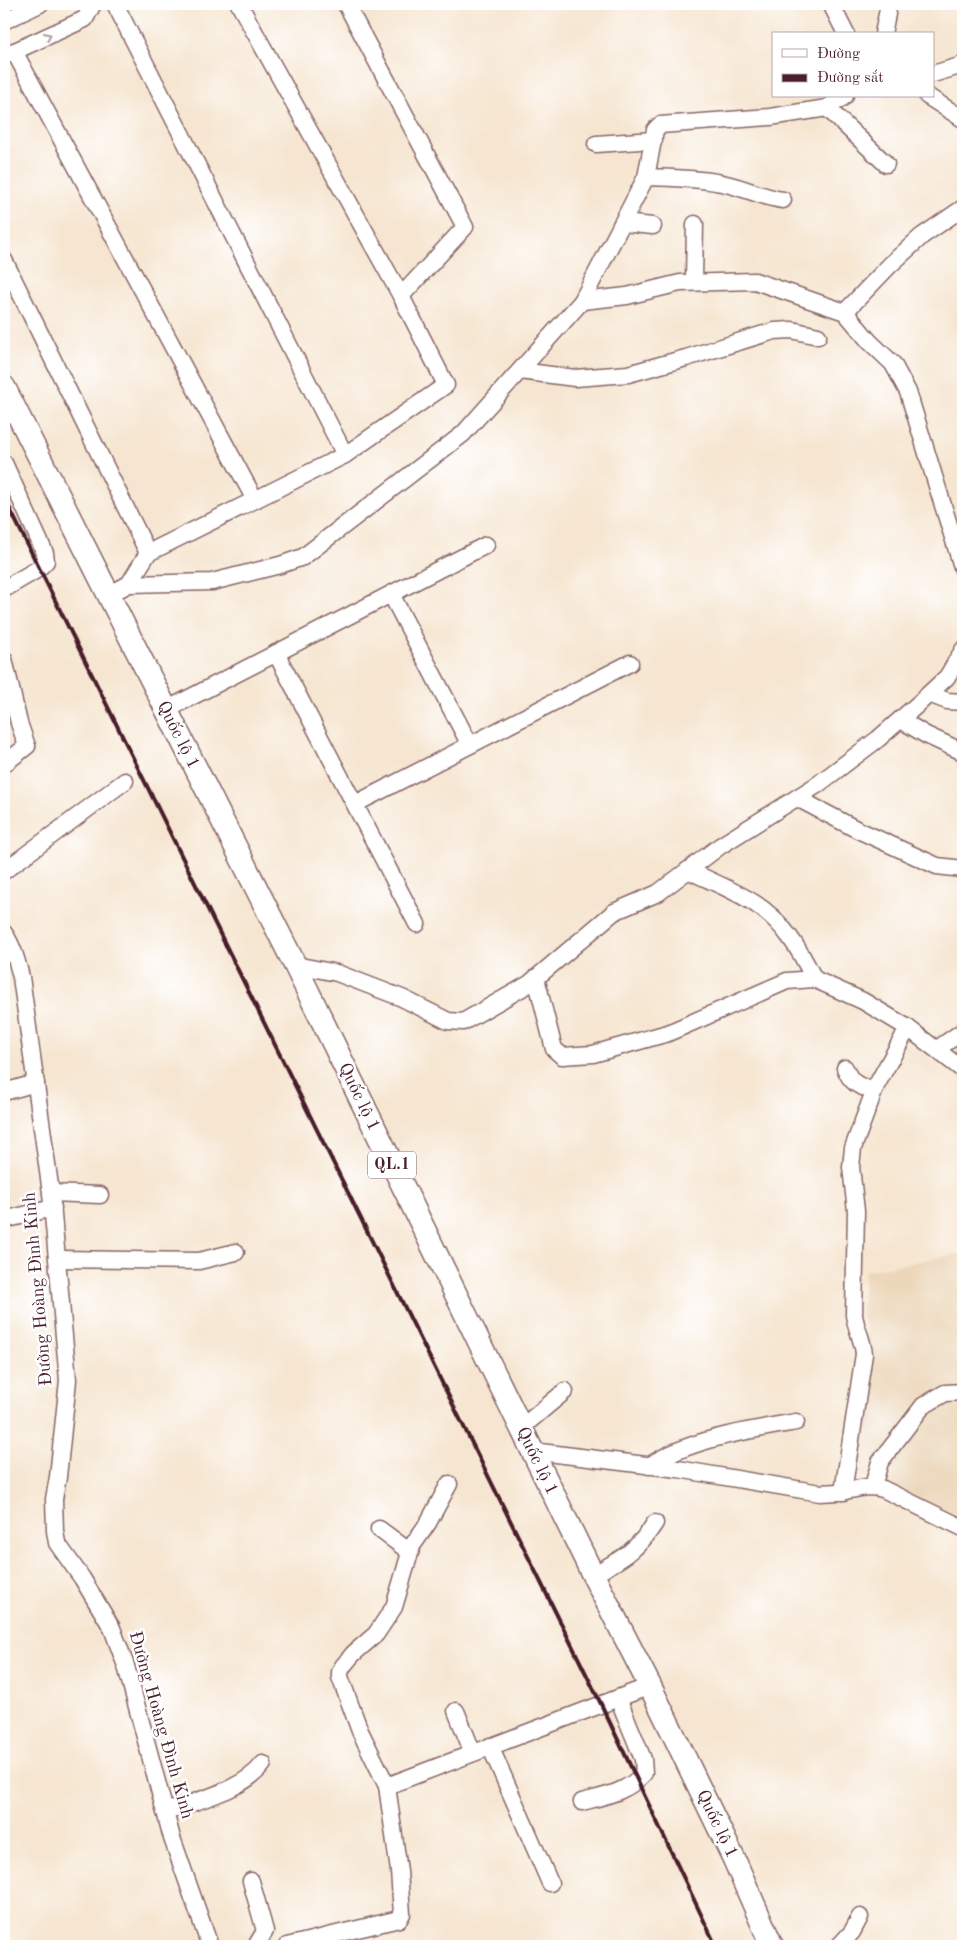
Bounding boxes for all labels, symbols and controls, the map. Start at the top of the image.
one-way arrow [43,31,52,42]
legend [772,32,934,98]
text: Đường [817,47,860,62]
text: Đường sắt [817,69,884,86]
street label: Quốc lộ 1 [153,698,204,772]
street label: Quốc lộ 1 [335,1060,384,1134]
road number: QL.1 [368,1152,416,1178]
street label: Đường Hoàng Đình Kinh [21,1191,55,1387]
street label: Quốc lộ 1 [513,1424,562,1498]
street label: Đường Hoàng Đình Kinh [126,1629,197,1821]
street label: Quốc lộ 1 [693,1787,742,1861]

